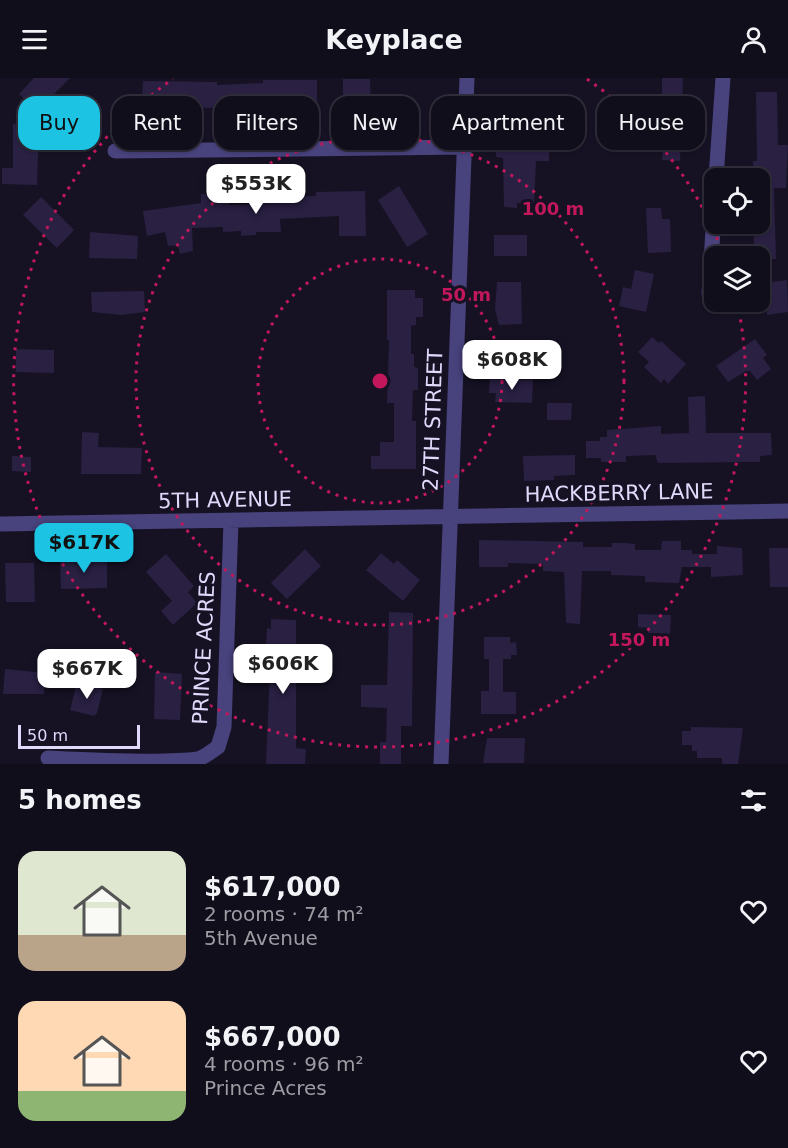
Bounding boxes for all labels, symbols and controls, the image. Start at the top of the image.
icon: menu [18,23,51,56]
icon: person [737,23,770,56]
text: Keyplace [325,24,463,55]
chip: Buy [18,96,100,150]
chip: Rent [112,96,202,150]
chip: Filters [214,96,319,150]
chip: New [331,96,419,150]
chip: Apartment [431,96,585,150]
chip: House [597,96,705,150]
pin: $553K [214,164,298,215]
map controls [704,168,770,312]
button: locate [704,168,770,234]
text: $553K [220,171,292,195]
text: 100 m [522,198,584,219]
button: layers [704,246,770,312]
text: 50 m [441,284,491,305]
pin: $608K [470,340,554,391]
text: $608K [476,347,548,371]
street label: 27TH STREET [419,348,447,491]
centre of rings [370,371,390,391]
street label: HACKBERRY LANE [524,479,714,507]
street label: 5TH AVENUE [158,487,292,513]
pin: $617K [42,523,126,574]
text: $617K [48,530,120,554]
street label: PRINCE ACRES [188,571,220,725]
text: 150 m [608,629,670,650]
pin: $606K [241,644,325,695]
pin: $667K [45,649,129,700]
text: $606K [247,651,319,675]
text: $667K [51,656,123,680]
scale bar [18,722,140,750]
text: 50 m [27,726,68,745]
icon: filters [737,784,770,817]
text: 5 homes [18,785,142,815]
text: $617,000 [204,872,341,902]
icon: home [66,875,138,947]
icon: heart [737,895,770,928]
text: 2 rooms · 74 m² [204,902,364,926]
text: 5th Avenue [204,926,318,950]
text: $667,000 [204,1022,341,1052]
icon: home [66,1025,138,1097]
icon: heart [737,1045,770,1078]
text: 4 rooms · 96 m² [204,1052,364,1076]
text: Prince Acres [204,1076,327,1100]

